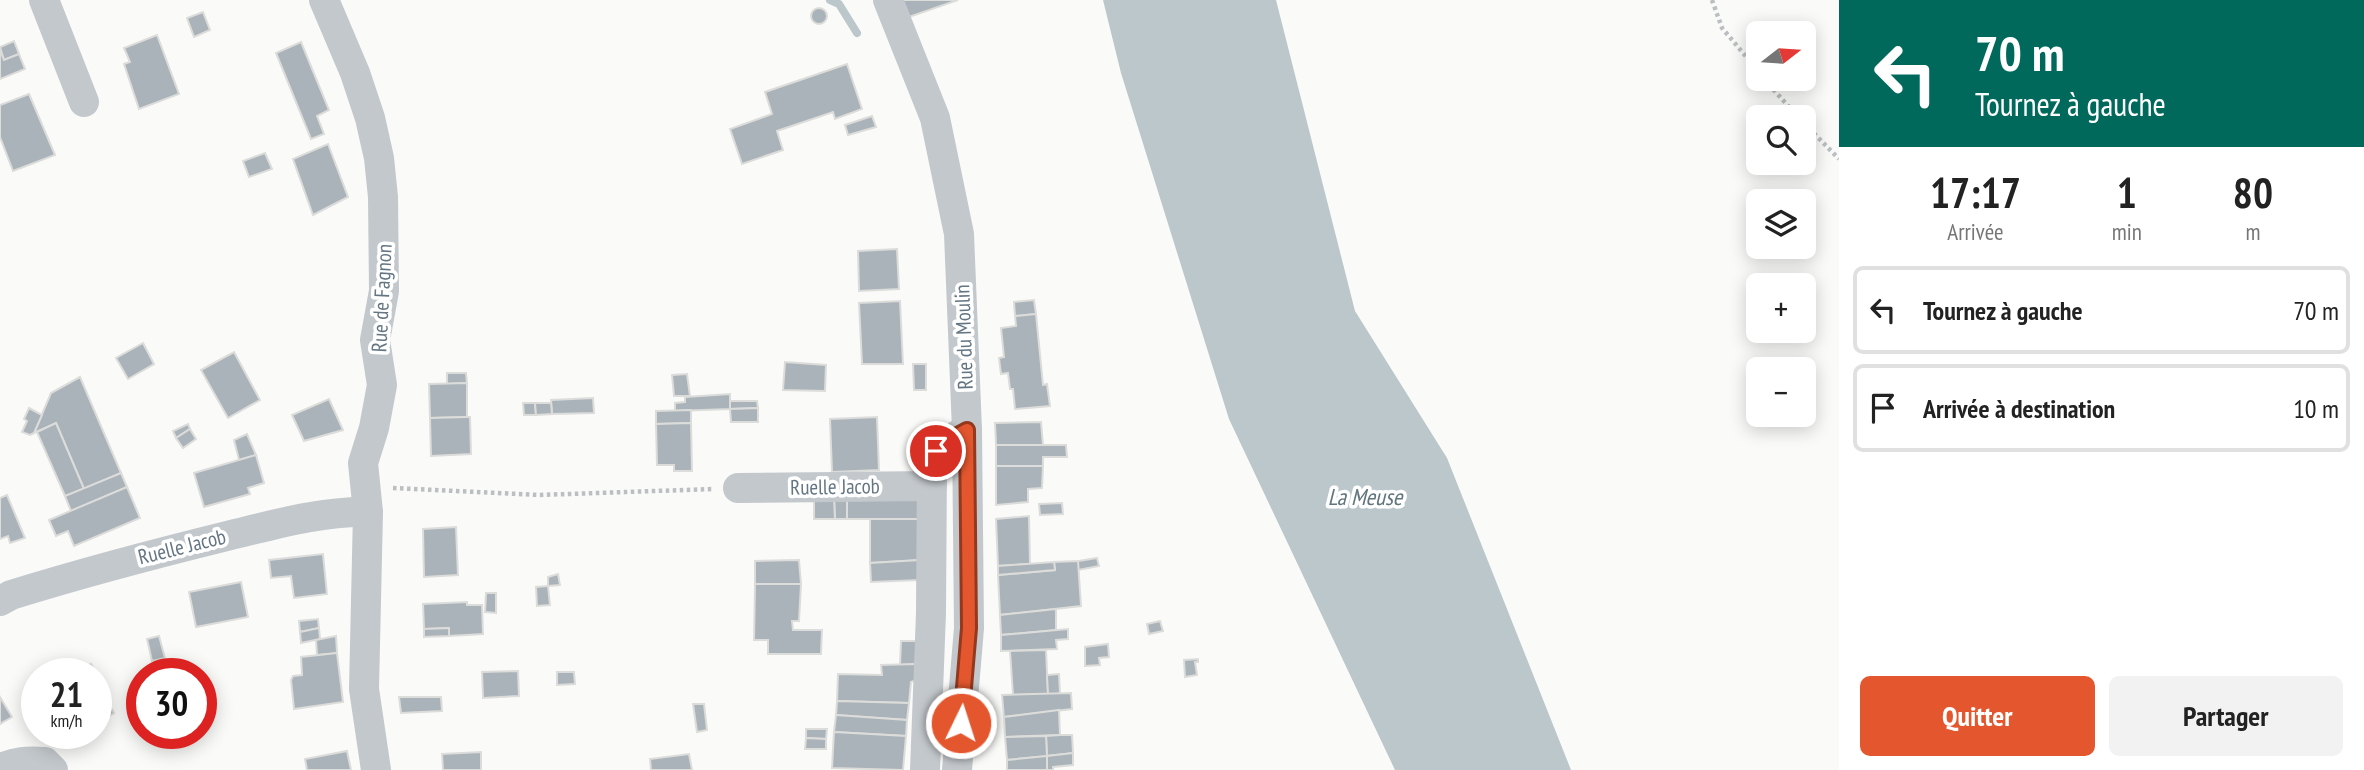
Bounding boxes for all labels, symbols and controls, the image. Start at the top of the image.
north arrow [1746,21,1816,91]
map controls [1746,21,1816,427]
text: 70 m [1975,21,2064,85]
icon: left [1860,28,1951,119]
text: Tournez à gauche [1975,83,2166,125]
button: search [1746,105,1816,175]
text: 17:17 [1930,165,2021,220]
text: 1 [2117,165,2137,220]
text: 80 [2233,165,2273,220]
button: layers [1746,189,1816,259]
text: Arrivée [1947,217,2004,246]
text: min [2112,217,2142,246]
text: m [2245,217,2260,246]
street label: Rue de Fagnon [365,243,398,353]
button: + [1746,273,1816,343]
street label: Rue du Moulin [948,284,979,390]
icon: left [1864,291,1902,329]
text: Tournez à gauche [1923,294,2083,327]
text: 70 m [2293,294,2339,327]
button: − [1746,357,1816,427]
icon: arrive [1864,389,1902,427]
text: Arrivée à destination [1923,392,2115,425]
text: 10 m [2293,392,2339,425]
pin [906,421,966,481]
icon: arrive [917,432,955,470]
street label: Ruelle Jacob [790,472,880,501]
water label: La Meuse [1328,482,1404,511]
street label: Ruelle Jacob [135,523,229,570]
speed limit sign: 30 [126,658,217,749]
text: 21 [50,671,83,717]
button: Quitter [1860,676,2095,756]
button: Partager [2109,676,2343,756]
position arrow [924,686,998,760]
text: km/h [51,709,82,732]

